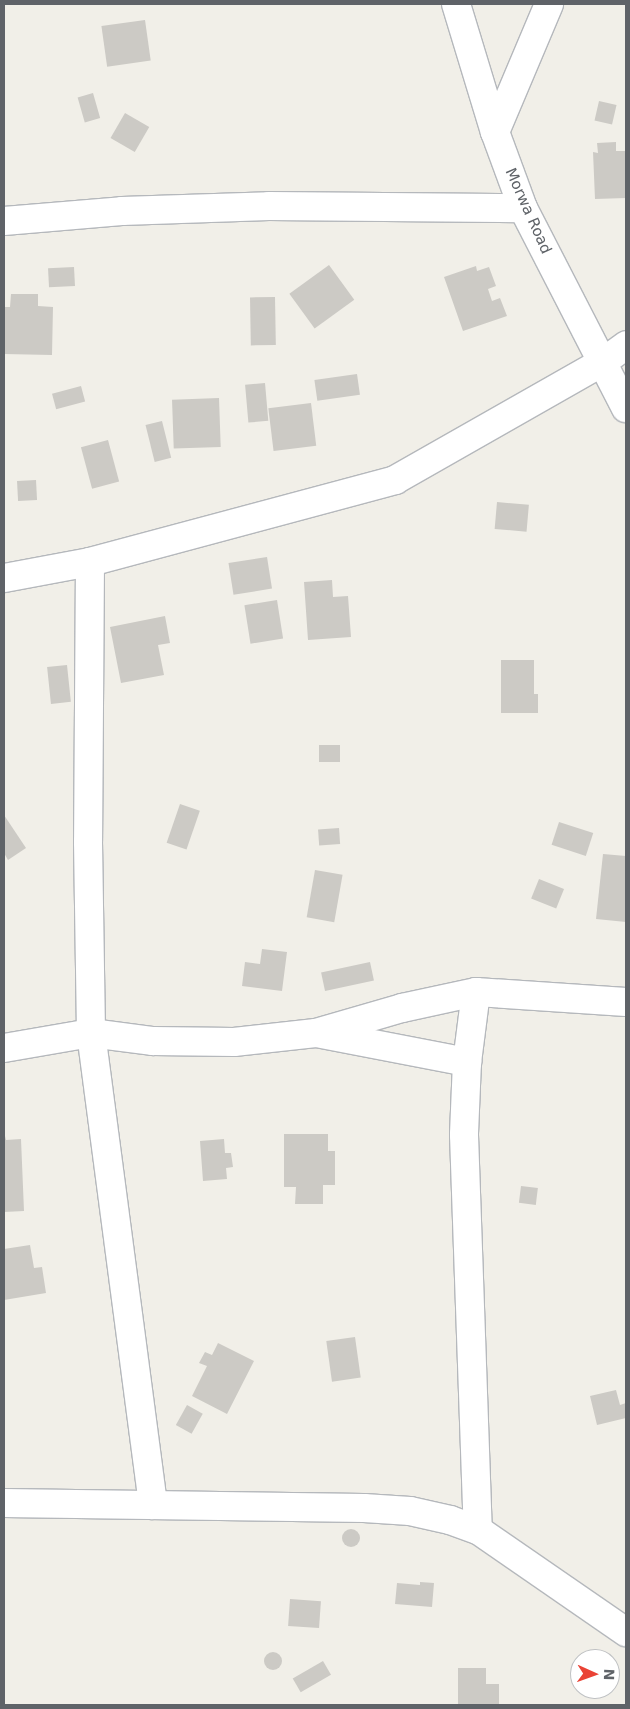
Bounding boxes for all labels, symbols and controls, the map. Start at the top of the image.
street label: Morwa Road [501,165,555,257]
north arrow [570,1649,620,1699]
text: N [601,1668,617,1681]

